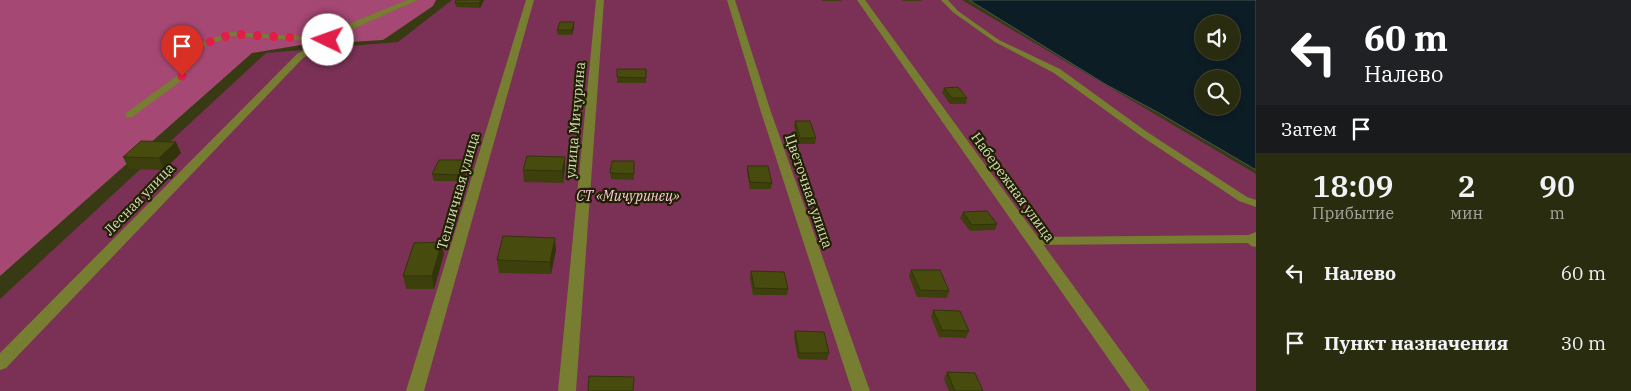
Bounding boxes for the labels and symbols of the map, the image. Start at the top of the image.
position arrow [301,13,353,65]
pin [161,25,203,76]
street label: улица Мичурина [561,61,589,179]
street label: Набережная улица [967,129,1059,246]
street label: Тепличная улица [433,130,483,252]
street label: Цветочная улица [781,131,837,251]
street label: Лесная улица [100,159,178,239]
park label: СТ «Мичуринец» [576,187,680,205]

